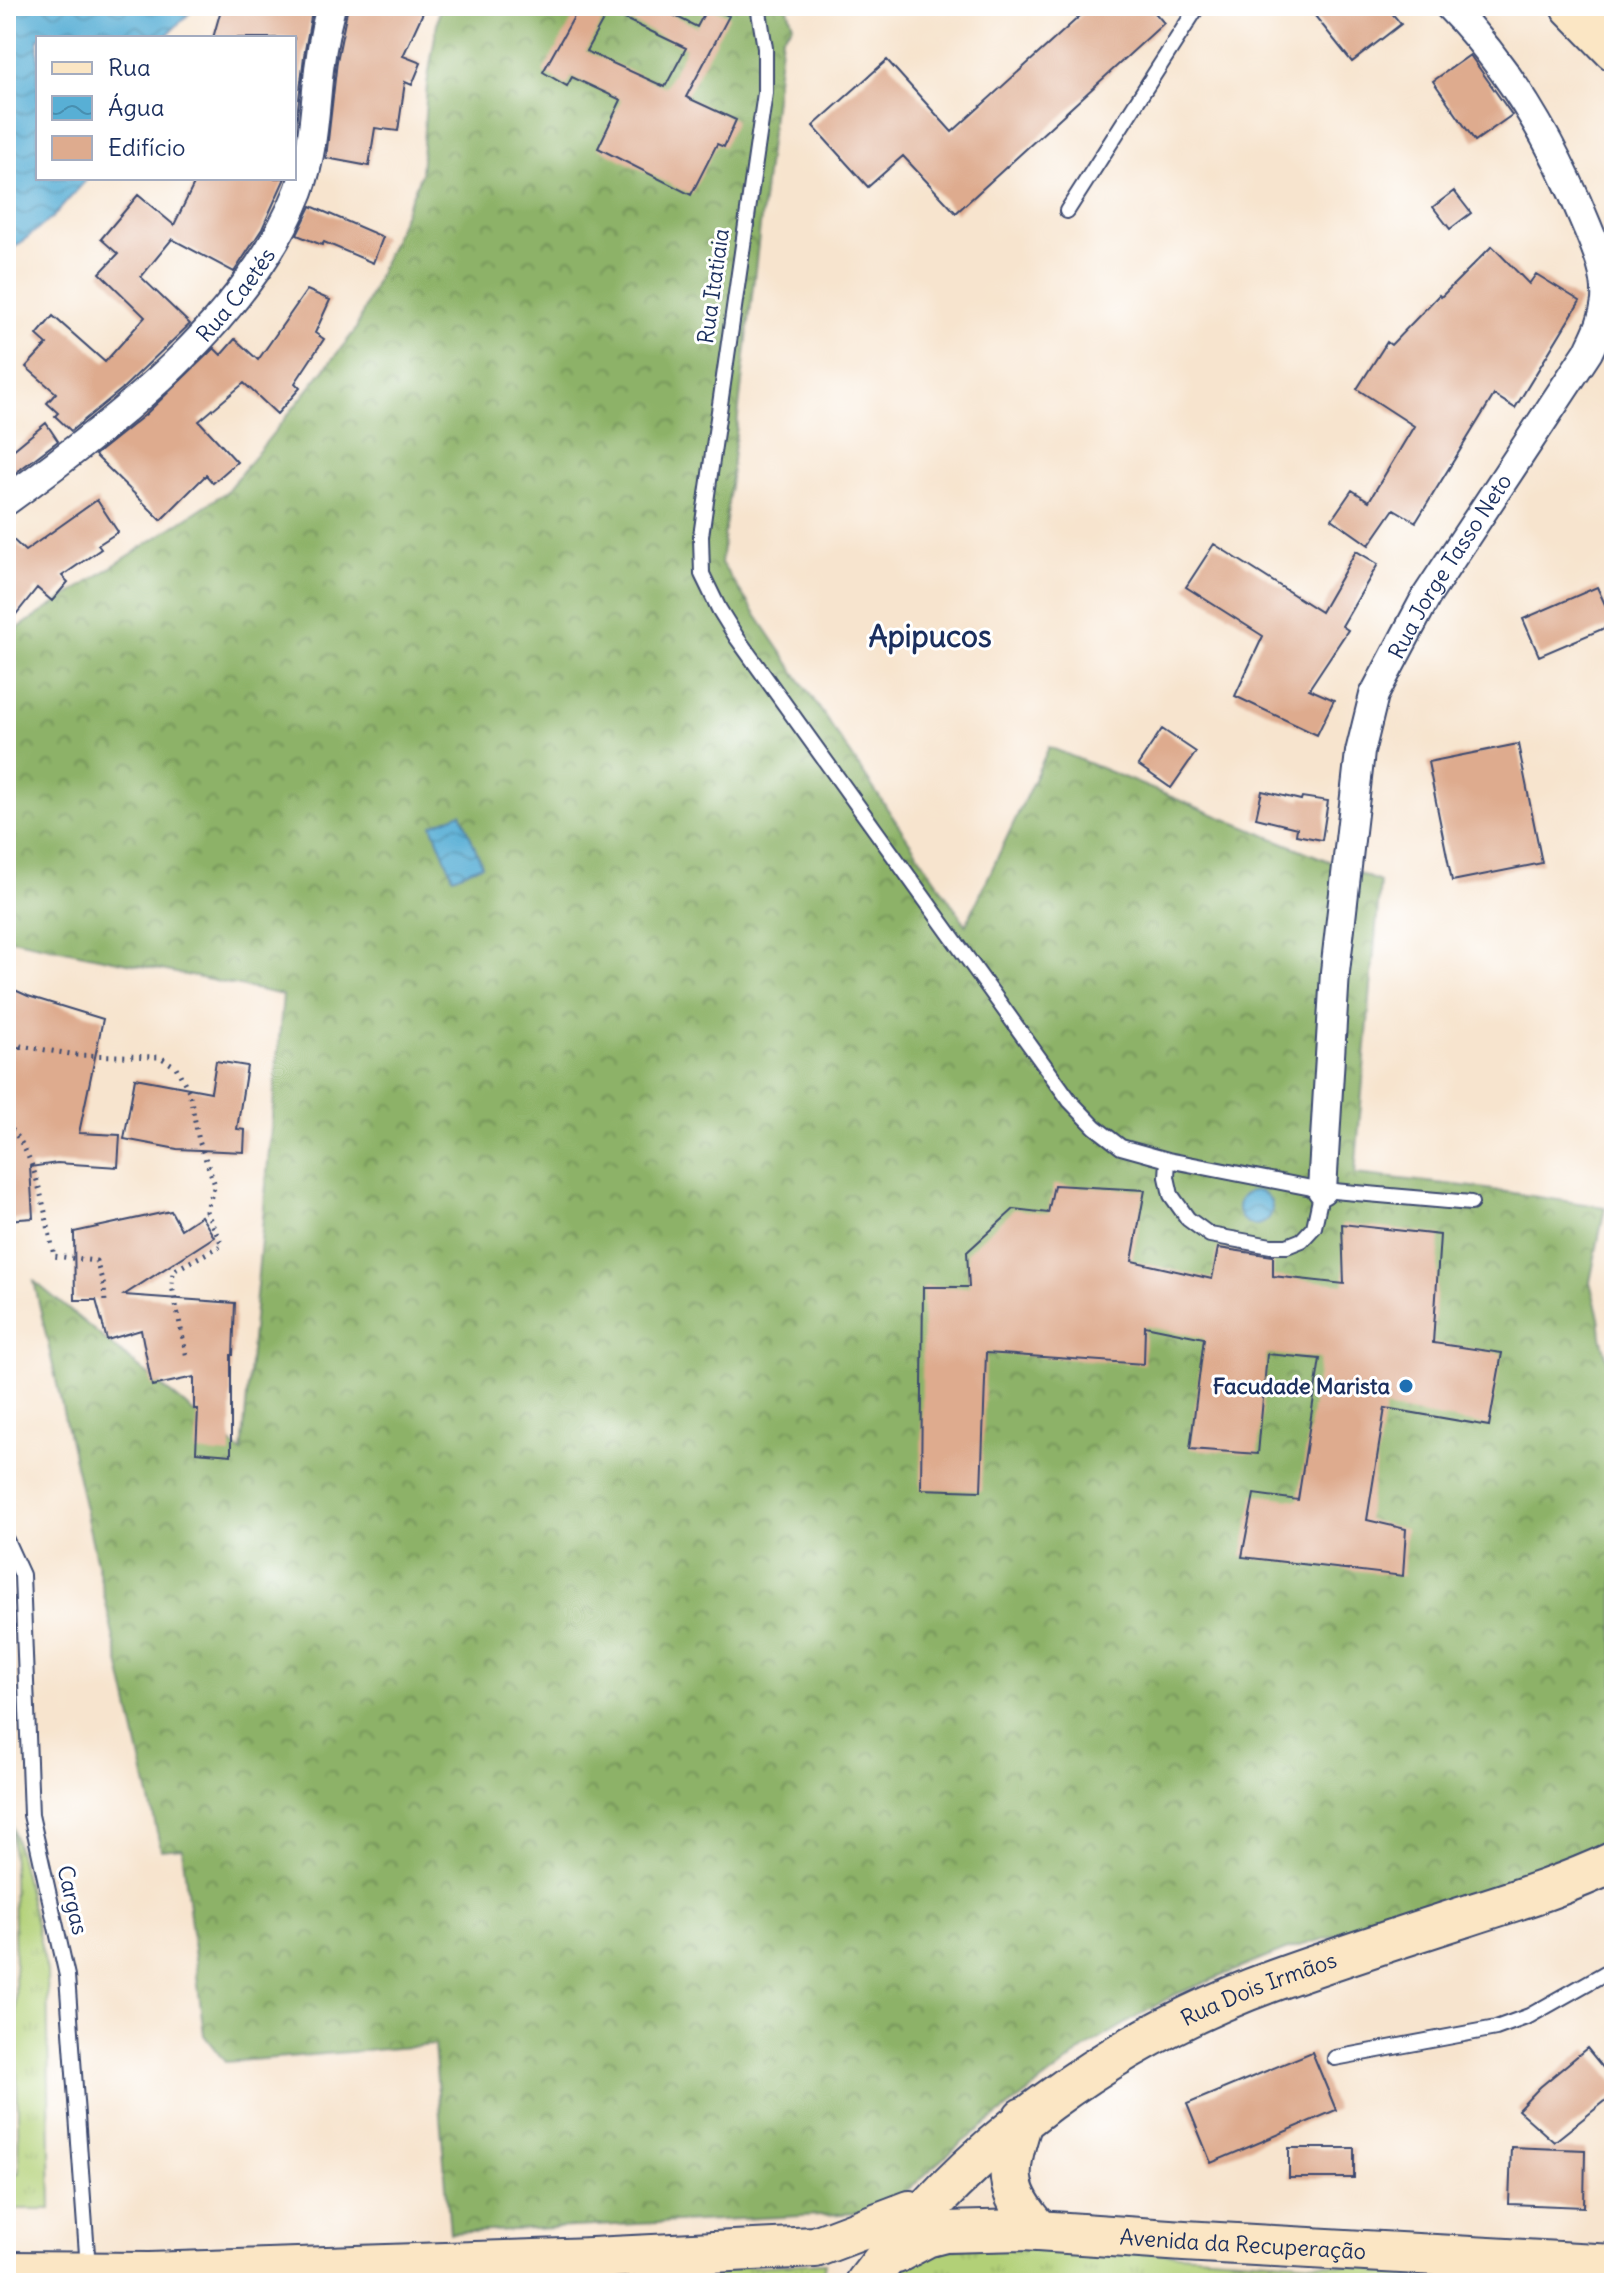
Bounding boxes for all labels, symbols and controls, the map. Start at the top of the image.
legend [36,36,296,180]
text: Rua [108,52,151,82]
text: Água [108,92,164,122]
text: Edifício [108,132,186,162]
street label: Rua Itatiaia [691,227,735,345]
street label: Rua Caetés [190,242,281,348]
street label: Rua Jorge Tasso Neto [1382,468,1518,664]
district label: Apipucos [868,617,992,655]
place label: Facudade Marista [1213,1372,1390,1400]
marker: Facudade Marista [1397,1377,1415,1395]
street label: Cargas [51,1863,95,1937]
street label: Rua Dois Irmãos [1176,1946,1340,2032]
street label: Avenida da Recuperação [1119,2223,1367,2265]

